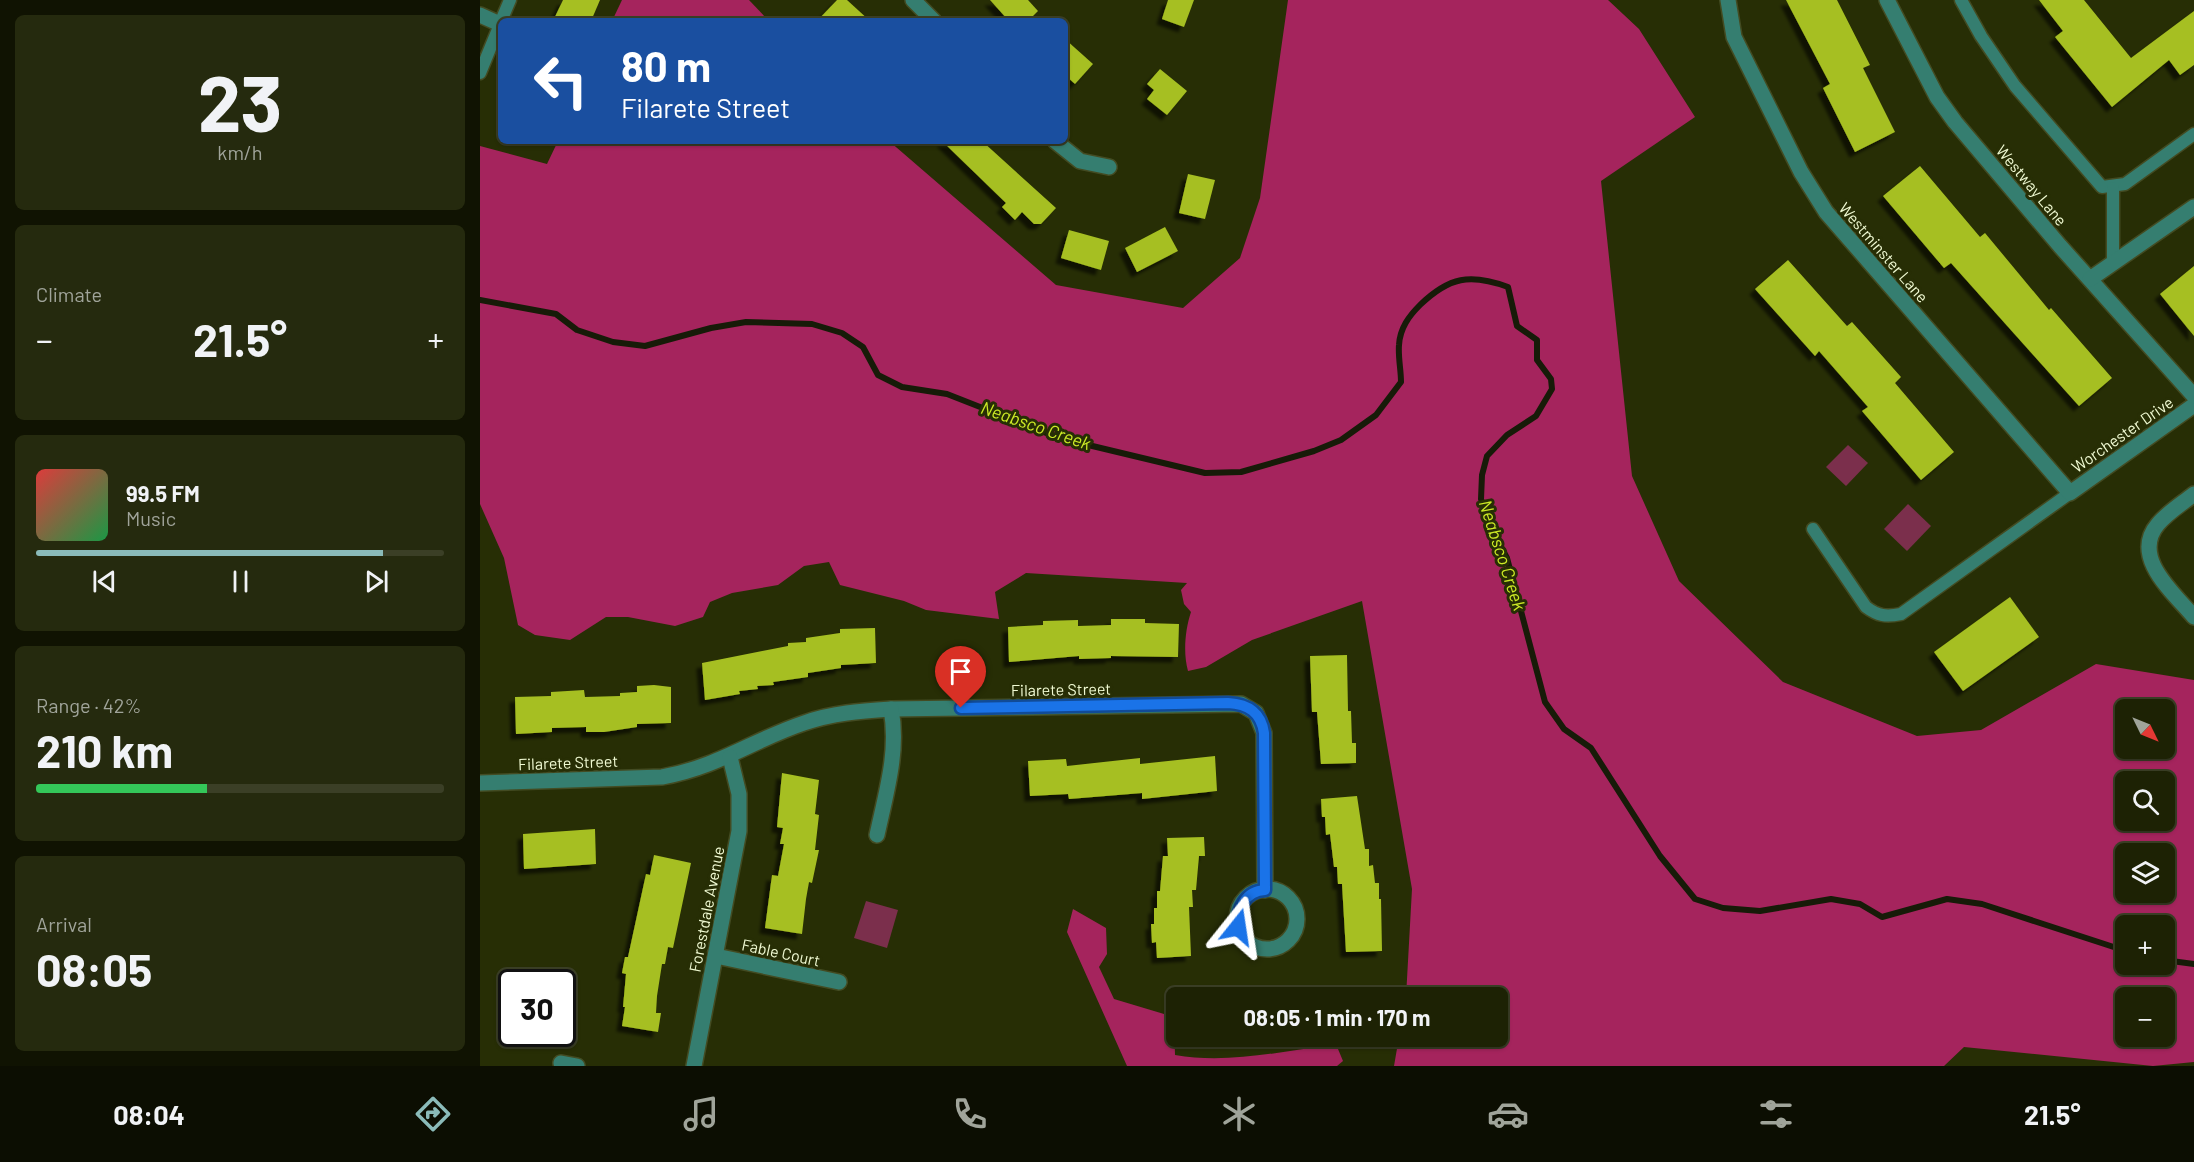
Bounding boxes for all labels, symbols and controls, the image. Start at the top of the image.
text: 80 m [621,40,711,90]
icon: left [522,42,600,120]
text: 23 [198,54,282,148]
text: Filarete Street [621,91,790,123]
text: km/h [217,140,263,164]
street label: Westway Lane [1993,141,2071,229]
street label: Westminster Lane [1835,198,1933,306]
text: Climate [36,282,102,306]
text: 21.5° [193,312,287,366]
text: − [36,319,53,359]
text: + [428,319,444,359]
street label: Worchester Drive [2068,392,2176,476]
water label: Neabsco Creek [978,396,1094,454]
text: 99.5 FM [126,480,200,506]
water label: Neabsco Creek [1475,497,1531,613]
text: Music [126,506,176,530]
icon: previous [88,565,121,598]
icon: pause [224,565,257,598]
icon: next [360,565,393,598]
pin [935,646,986,708]
icon: arrive [944,655,977,688]
street label: Filarete Street [1011,679,1111,699]
text: Range · 42% [36,693,142,717]
north arrow [2115,699,2175,759]
map controls [2115,699,2175,1047]
text: 210 km [36,723,173,777]
street label: Filarete Street [518,751,618,773]
button: search [2115,771,2175,831]
button: layers [2115,843,2175,903]
street label: Forestdale Avenue [684,844,728,974]
position arrow [1206,895,1270,959]
text: Arrival [36,912,92,936]
button: + [2115,915,2175,975]
street label: Fable Court [740,934,822,970]
text: 08:05 [36,942,152,996]
speed limit sign: 30 [498,969,576,1047]
button: − [2115,987,2175,1047]
text: 08:05 · 1 min · 170 m [1243,1004,1431,1030]
icon: directions [412,1093,454,1135]
icon: music [680,1093,722,1135]
icon: phone [949,1093,991,1135]
icon: climate [1218,1093,1260,1135]
icon: car [1487,1093,1529,1135]
icon: filters [1755,1093,1797,1135]
text: 08:04 [113,1098,185,1130]
text: 21.5° [2024,1098,2081,1130]

